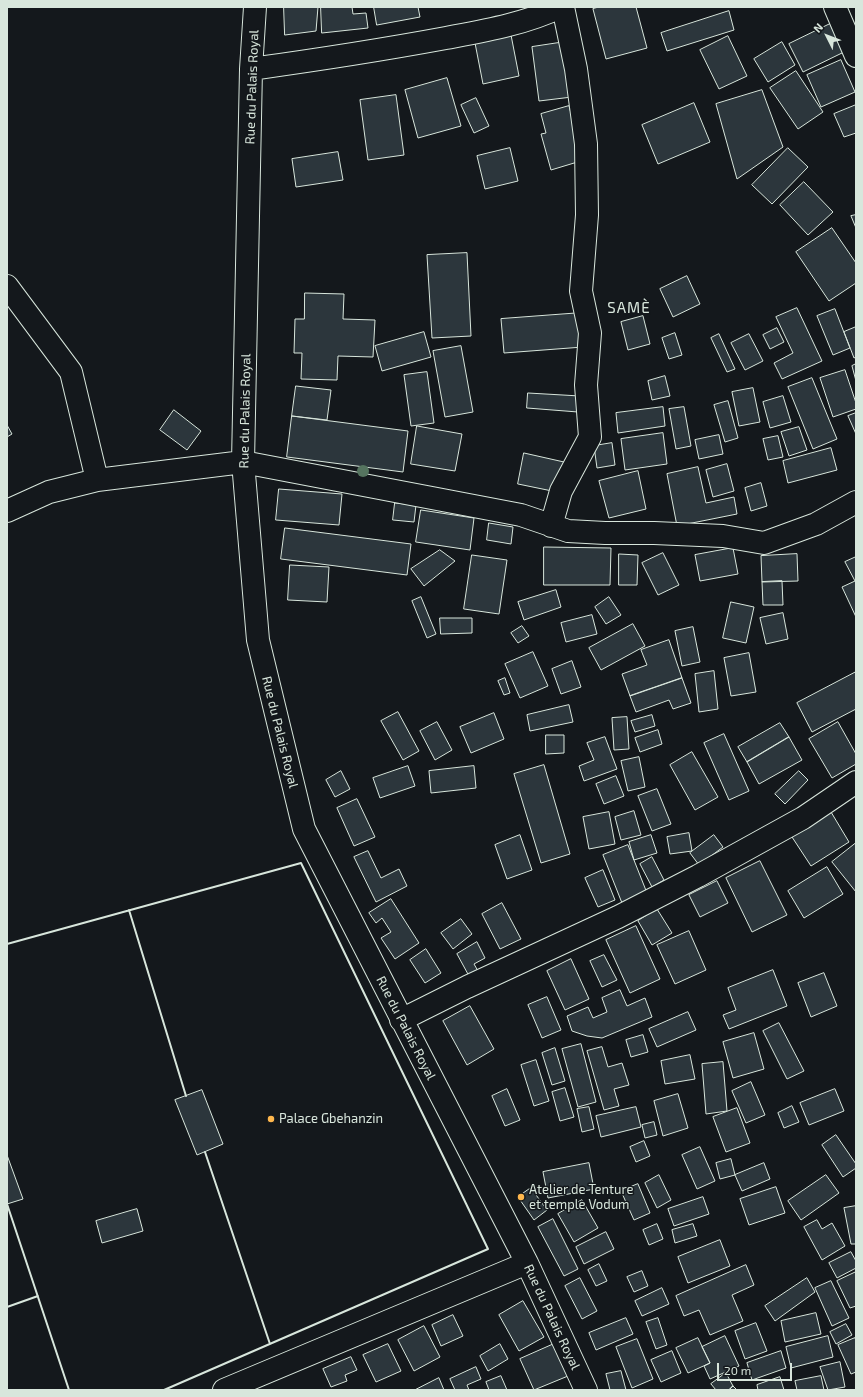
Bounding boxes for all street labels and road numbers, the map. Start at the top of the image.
street label: Rue du Palais Royal [242,29,262,145]
street label: Rue du Palais Royal [236,354,254,468]
street label: Rue du Palais Royal [259,674,301,790]
street label: Rue du Palais Royal [373,973,439,1083]
street label: Rue du Palais Royal [521,1262,583,1372]

